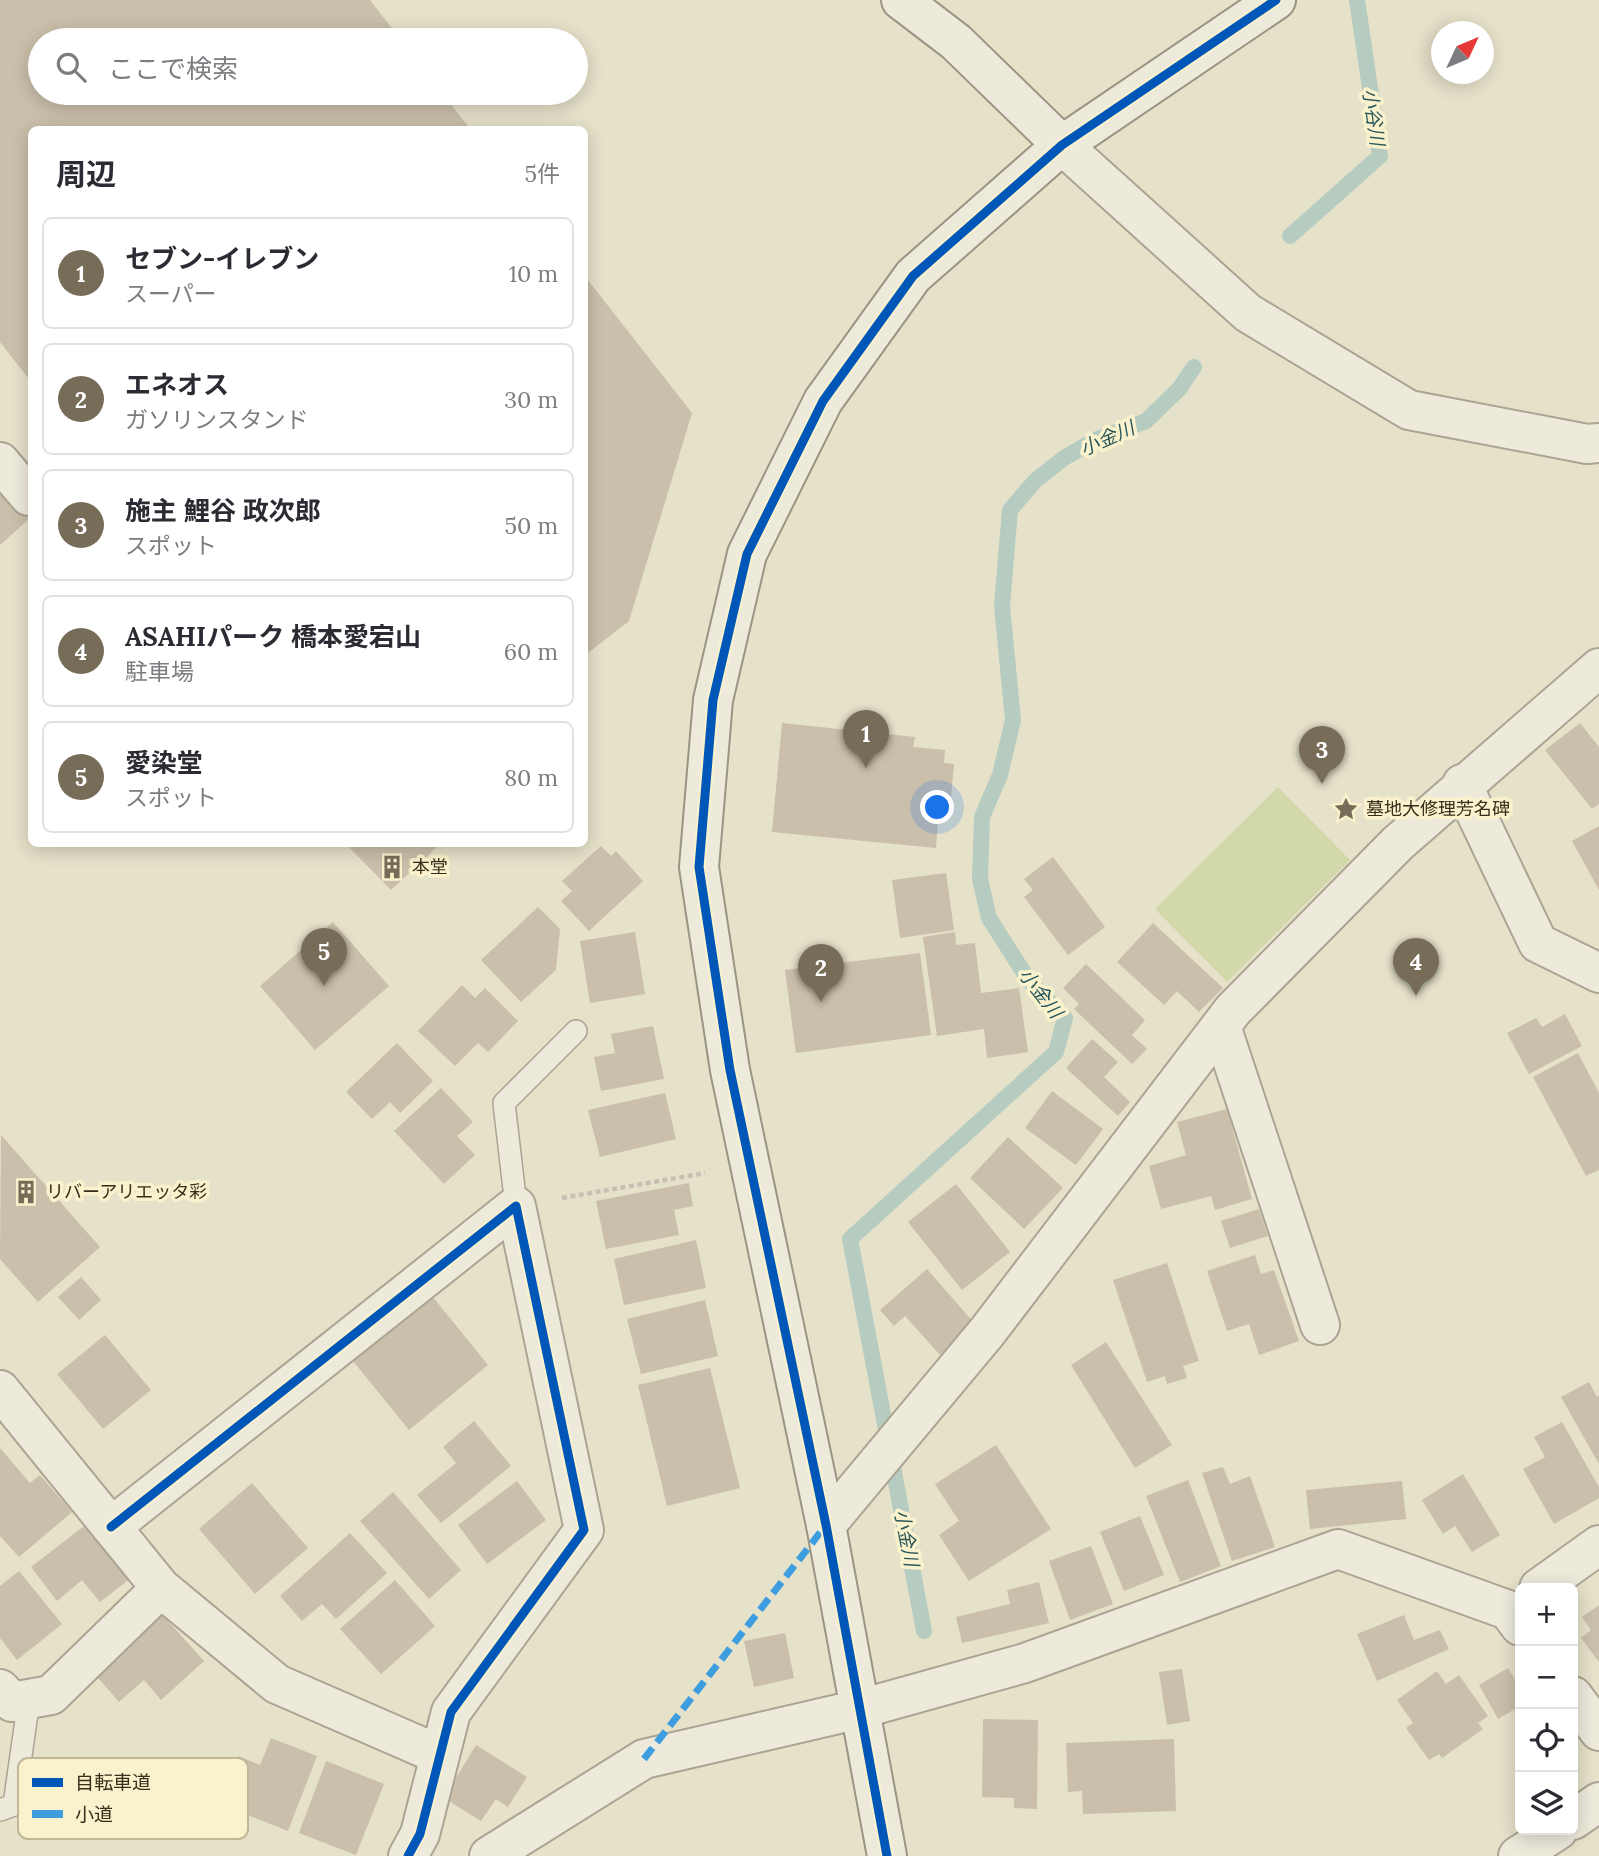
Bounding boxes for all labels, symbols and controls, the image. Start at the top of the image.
north arrow [1431,21,1494,84]
search box [28,28,588,105]
icon: search [52,48,90,86]
text: ここで検索 [108,52,238,85]
water label: 小谷川 [1358,87,1390,149]
text: 周辺 [56,155,116,193]
text: 5件 [524,159,560,188]
text: セブン-イレブン [125,242,319,275]
text: 1 [76,259,86,288]
text: 10 m [509,259,558,288]
text: スーパー [125,279,217,308]
text: エネオス [125,368,229,401]
text: 2 [75,385,87,414]
text: 30 m [504,385,558,414]
text: ガソリンスタンド [125,405,309,434]
water label: 小金川 [1076,415,1140,461]
text: 施主 鯉谷 政次郎 [125,494,321,527]
text: 3 [75,511,87,540]
text: 50 m [505,511,558,540]
text: スポット [125,531,217,560]
text: ASAHIパーク 橋本愛宕山 [125,620,421,653]
text: 4 [75,637,87,666]
text: 60 m [504,637,558,666]
text: 駐車場 [125,657,194,686]
pin: 1 [843,710,889,768]
pin: 3 [1299,726,1345,784]
text: 愛染堂 [125,746,203,779]
text: 5 [75,763,87,792]
text: 80 m [504,763,558,792]
text: スポット [125,783,217,812]
your location [920,790,954,824]
place icon: 墓地大修理芳名碑 [1332,795,1360,823]
place label: 墓地大修理芳名碑 [1366,797,1510,820]
building icon: 本堂 [378,853,406,881]
place label: 本堂 [412,855,448,878]
pin: 5 [301,928,347,986]
pin: 4 [1393,938,1439,996]
pin: 2 [798,944,844,1002]
water label: 小金川 [1014,963,1069,1024]
building icon: リバーアリエッタ彩 [12,1178,40,1206]
place label: リバーアリエッタ彩 [46,1180,207,1203]
water label: 小金川 [890,1508,925,1570]
map controls [1515,1583,1578,1835]
button: + [1515,1583,1578,1646]
button: − [1515,1646,1578,1709]
button: locate [1515,1709,1578,1772]
legend [18,1758,248,1839]
text: 自転車道 [75,1770,151,1794]
button: layers [1515,1772,1578,1835]
text: 小道 [75,1802,113,1826]

